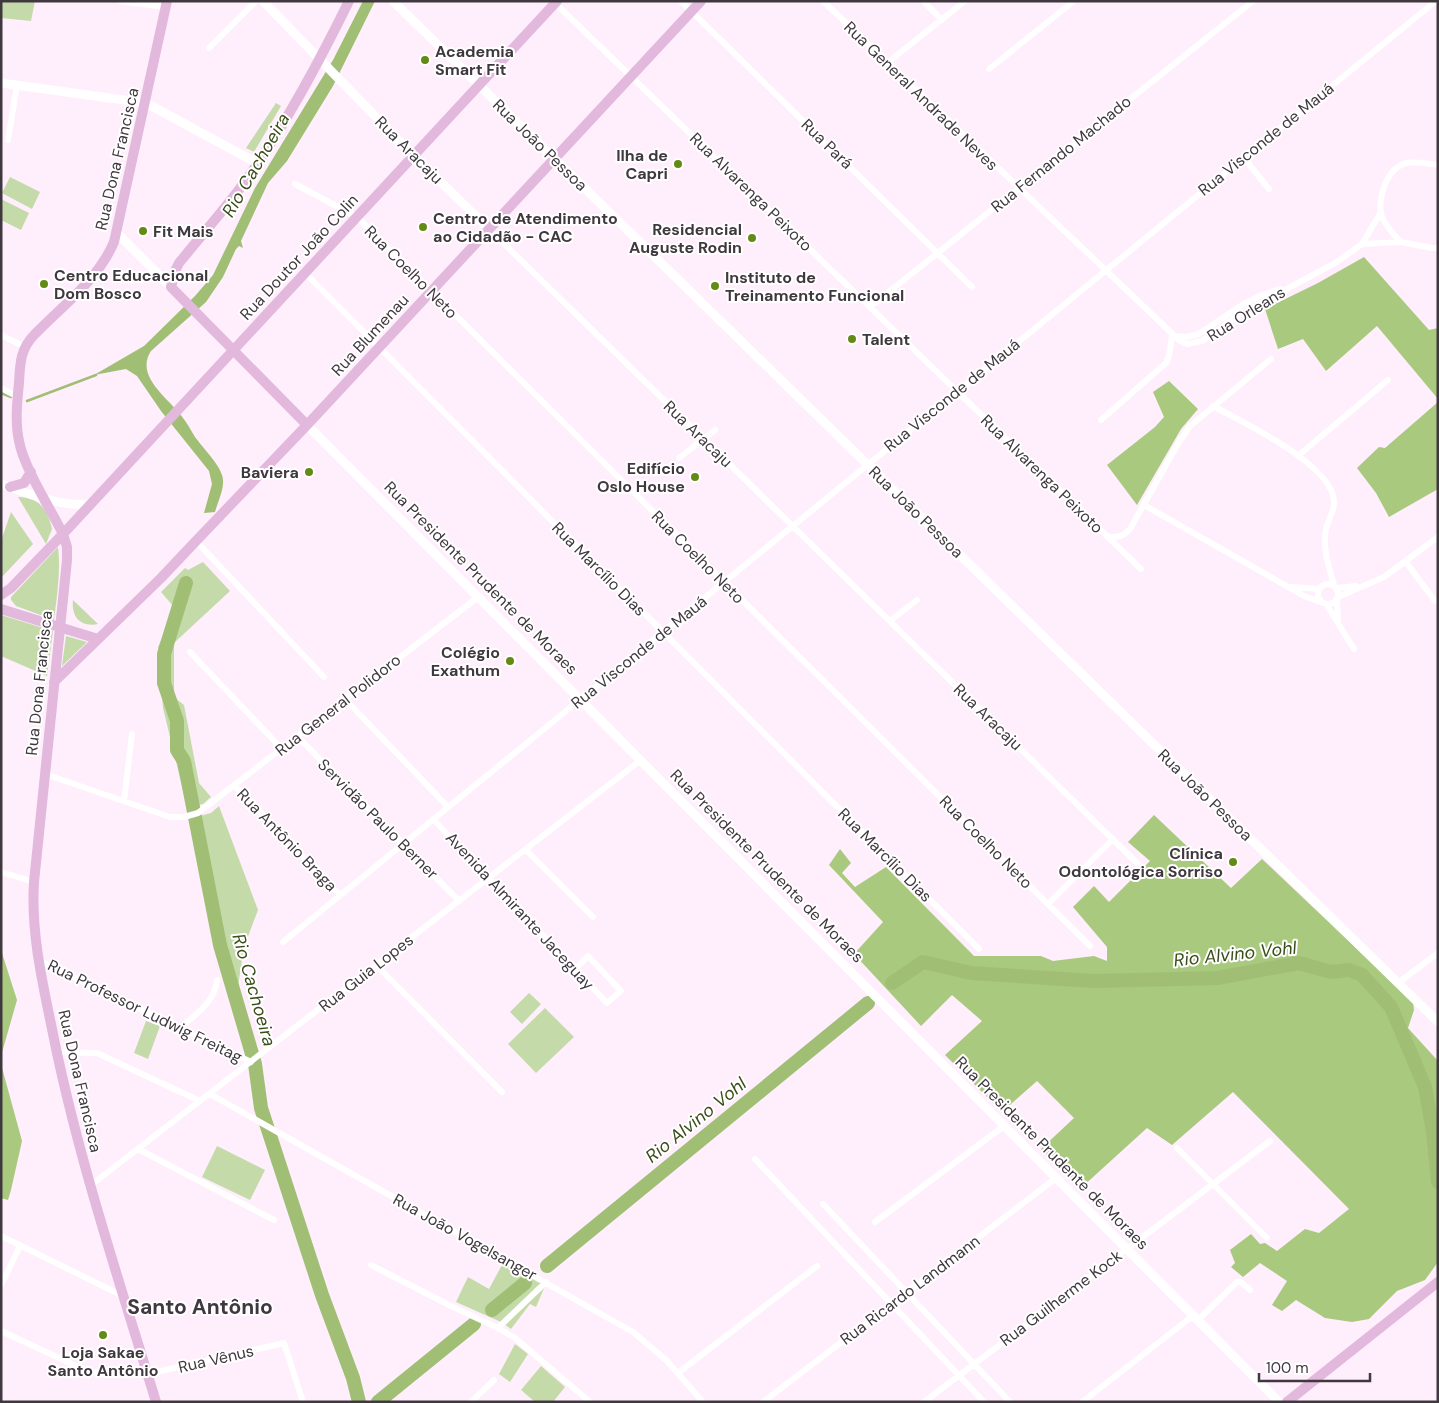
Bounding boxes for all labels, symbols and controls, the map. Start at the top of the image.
street label: Rua General Andrade Neves [839,17,1003,175]
place label: Academia Smart Fit [435,41,514,80]
marker: Academia Smart Fit [419,54,431,66]
street label: Rua Visconde de Mauá [1194,78,1338,200]
street label: Rua Dona Francisca [90,86,144,232]
street label: Rua Fernando Machado [987,91,1135,217]
street label: Rua João Pessoa [488,94,592,196]
water label: Rio Cachoeira [217,109,296,221]
street label: Rua Aracaju [371,112,447,188]
street label: Rua Pará [797,114,857,174]
street label: Rua Alvarenga Peixoto [685,128,817,256]
place label: Ilha de Capri [616,145,668,184]
marker: Ilha de Capri [672,158,684,170]
street label: Rua Doutor João Colin [235,190,363,324]
place label: Centro de Atendimento ao Cidadão - CAC [433,208,618,247]
place label: Residencial Auguste Rodin [629,219,742,258]
place label: Fit Mais [153,221,213,242]
street label: Rua Coelho Neto [360,221,462,323]
marker: Centro de Atendimento ao Cidadão - CAC [417,221,429,233]
marker: Fit Mais [137,225,149,237]
marker: Residencial Auguste Rodin [746,232,758,244]
place label: Centro Educacional Dom Bosco [54,265,208,304]
place label: Instituto de Treinamento Funcional [725,267,904,306]
marker: Centro Educacional Dom Bosco [38,278,50,290]
marker: Instituto de Treinamento Funcional [709,280,721,292]
street label: Rua Orleans [1203,282,1289,346]
street label: Rua Blumenau [327,290,413,380]
place label: Talent [862,329,910,350]
marker: Talent [846,333,858,345]
street label: Rua Visconde de Mauá [880,334,1024,456]
street label: Rua Aracaju [659,396,737,472]
street label: Rua Alvarenga Peixoto [976,410,1108,538]
place label: Edifício Oslo House [597,458,685,497]
street label: Rua João Pessoa [864,461,968,563]
place label: Baviera [241,462,299,483]
marker: Baviera [303,466,315,478]
marker: Edifício Oslo House [689,471,701,483]
street label: Rua Presidente Prudente de Moraes [380,477,582,679]
street label: Rua Coelho Neto [647,506,749,608]
street label: Rua Marcílio Dias [547,517,651,621]
street label: Rua Visconde de Mauá [567,591,711,713]
street label: Rua Dona Francisca [21,610,57,756]
place label: Colégio Exathum [431,642,500,681]
street label: Rua General Polidoro [271,649,405,761]
marker: Colégio Exathum [504,655,516,667]
street label: Rua Aracaju [949,679,1027,755]
street label: Rua João Pessoa [1153,744,1257,846]
street label: Servidão Paulo Berner [313,754,443,884]
street label: Rua Presidente Prudente de Moraes [666,765,868,967]
street label: Rua Antônio Braga [232,784,342,896]
street label: Rua Coelho Neto [935,791,1037,893]
street label: Rua Marcílio Dias [833,803,937,907]
street label: Avenida Almirante Jaceguay [441,827,599,995]
place label: Clínica Odontológica Sorriso [1058,843,1223,882]
marker: Clínica Odontológica Sorriso [1227,856,1239,868]
street label: Rua Guia Lopes [314,929,418,1017]
water label: Rio Cachoeira [226,931,282,1049]
water label: Rio Alvino Vohl [1172,936,1299,972]
street label: Rua Professor Ludwig Freitag [44,955,246,1067]
street label: Rua Dona Francisca [53,1008,107,1154]
street label: Rua Presidente Prudente de Moraes [951,1052,1153,1254]
water label: Rio Alvino Vohl [641,1071,752,1168]
street label: Rua João Vogelsanger [389,1189,541,1285]
street label: Rua Ricardo Landmann [836,1230,984,1350]
street label: Rua Guilherme Kock [996,1245,1126,1351]
district label: Santo Antônio [127,1293,273,1321]
marker: Loja Sakae Santo Antônio [97,1329,109,1341]
street label: Rua Vênus [176,1340,256,1378]
place label: Loja Sakae Santo Antônio [48,1342,158,1381]
scale bar [1259,1350,1370,1382]
text: 100 m [1266,1358,1309,1378]

